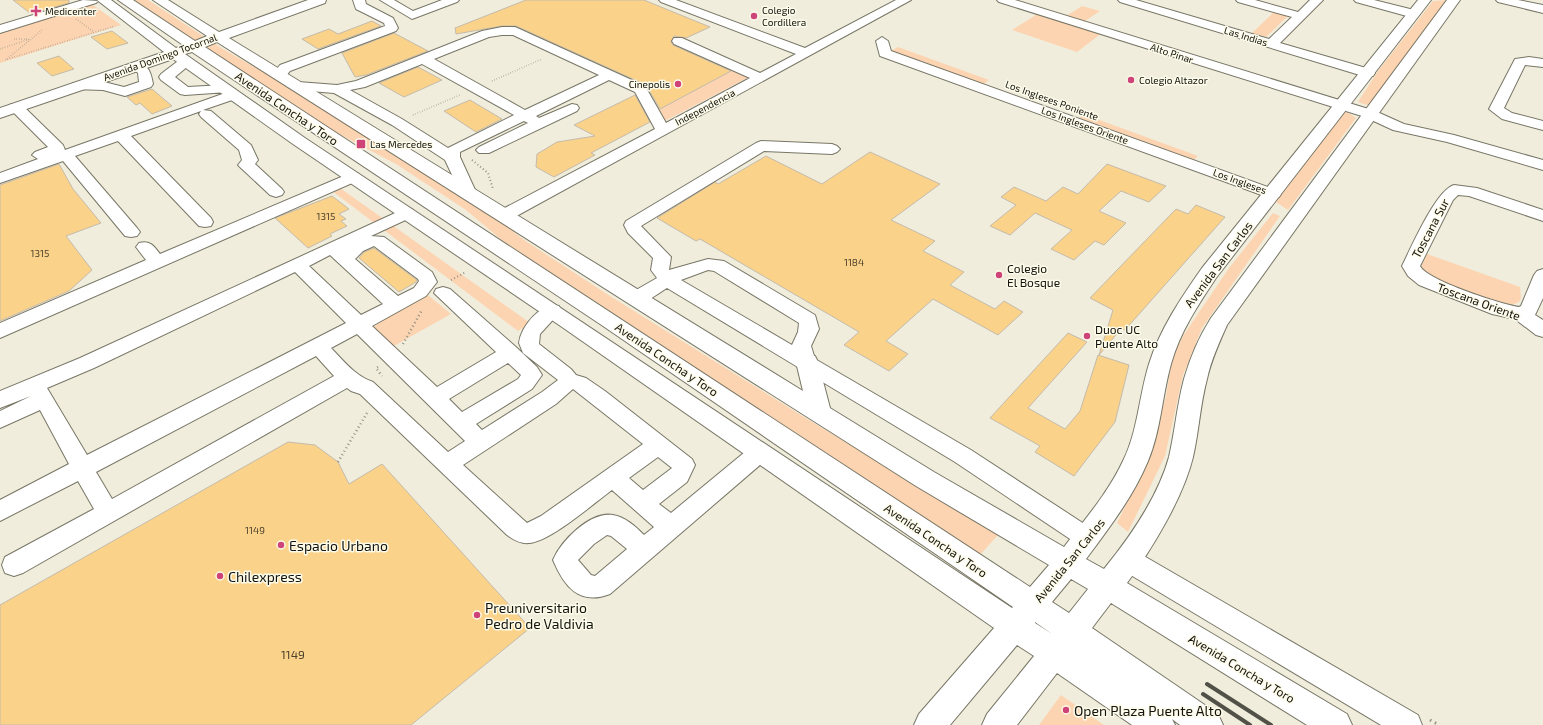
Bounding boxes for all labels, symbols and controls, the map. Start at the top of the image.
place label: Colegio Cordillera [762,4,806,28]
marker: Medicenter [30,5,42,17]
place label: Medicenter [45,5,97,17]
marker: Colegio Cordillera [749,11,759,21]
street label: Las Indias [1223,24,1269,48]
street label: Avenida Domingo Tocornal [102,31,219,83]
street label: Alto Pinar [1149,40,1195,66]
street label: Avenida Concha y Toro [233,68,341,148]
place label: Colegio Altazor [1139,74,1208,86]
marker: Colegio Altazor [1126,75,1136,85]
place label: Cinepolis [629,78,670,90]
street label: Los Ingleses Poniente [1004,78,1100,122]
marker: Cinepolis [673,79,683,89]
street label: Independencia [673,86,737,128]
street label: Los Ingleses Oriente [1040,104,1130,146]
marker: Las Mercedes [355,138,367,150]
place label: Las Mercedes [370,138,432,150]
street label: Los Ingleses [1212,166,1268,196]
street label: Toscana Sur [1408,196,1452,260]
house number: 1315 [317,210,335,222]
street label: Avenida San Carlos [1181,218,1255,310]
house number: 1315 [31,247,49,259]
house number: 1184 [844,256,864,268]
place label: Colegio El Bosque [1007,261,1060,289]
marker: Colegio El Bosque [994,270,1004,280]
street label: Toscana Oriente [1436,279,1522,323]
street label: Avenida Concha y Toro [613,319,721,399]
place label: Duoc UC Puente Alto [1095,322,1158,350]
marker: Duoc UC Puente Alto [1082,331,1092,341]
street label: Avenida Concha y Toro [882,500,990,580]
street label: Avenida San Carlos [1031,515,1107,605]
house number: 1149 [245,524,265,536]
place label: Espacio Urbano [289,537,388,554]
marker: Espacio Urbano [276,540,286,550]
place label: Chilexpress [228,568,302,585]
marker: Chilexpress [215,571,225,581]
place label: Preuniversitario Pedro de Valdivia [485,599,594,632]
marker: Preuniversitario Pedro de Valdivia [472,610,482,620]
street label: Avenida Concha y Toro [1187,631,1298,705]
house number: 1149 [281,647,305,661]
place label: Open Plaza Puente Alto [1074,702,1222,719]
marker: Open Plaza Puente Alto [1061,705,1071,715]

